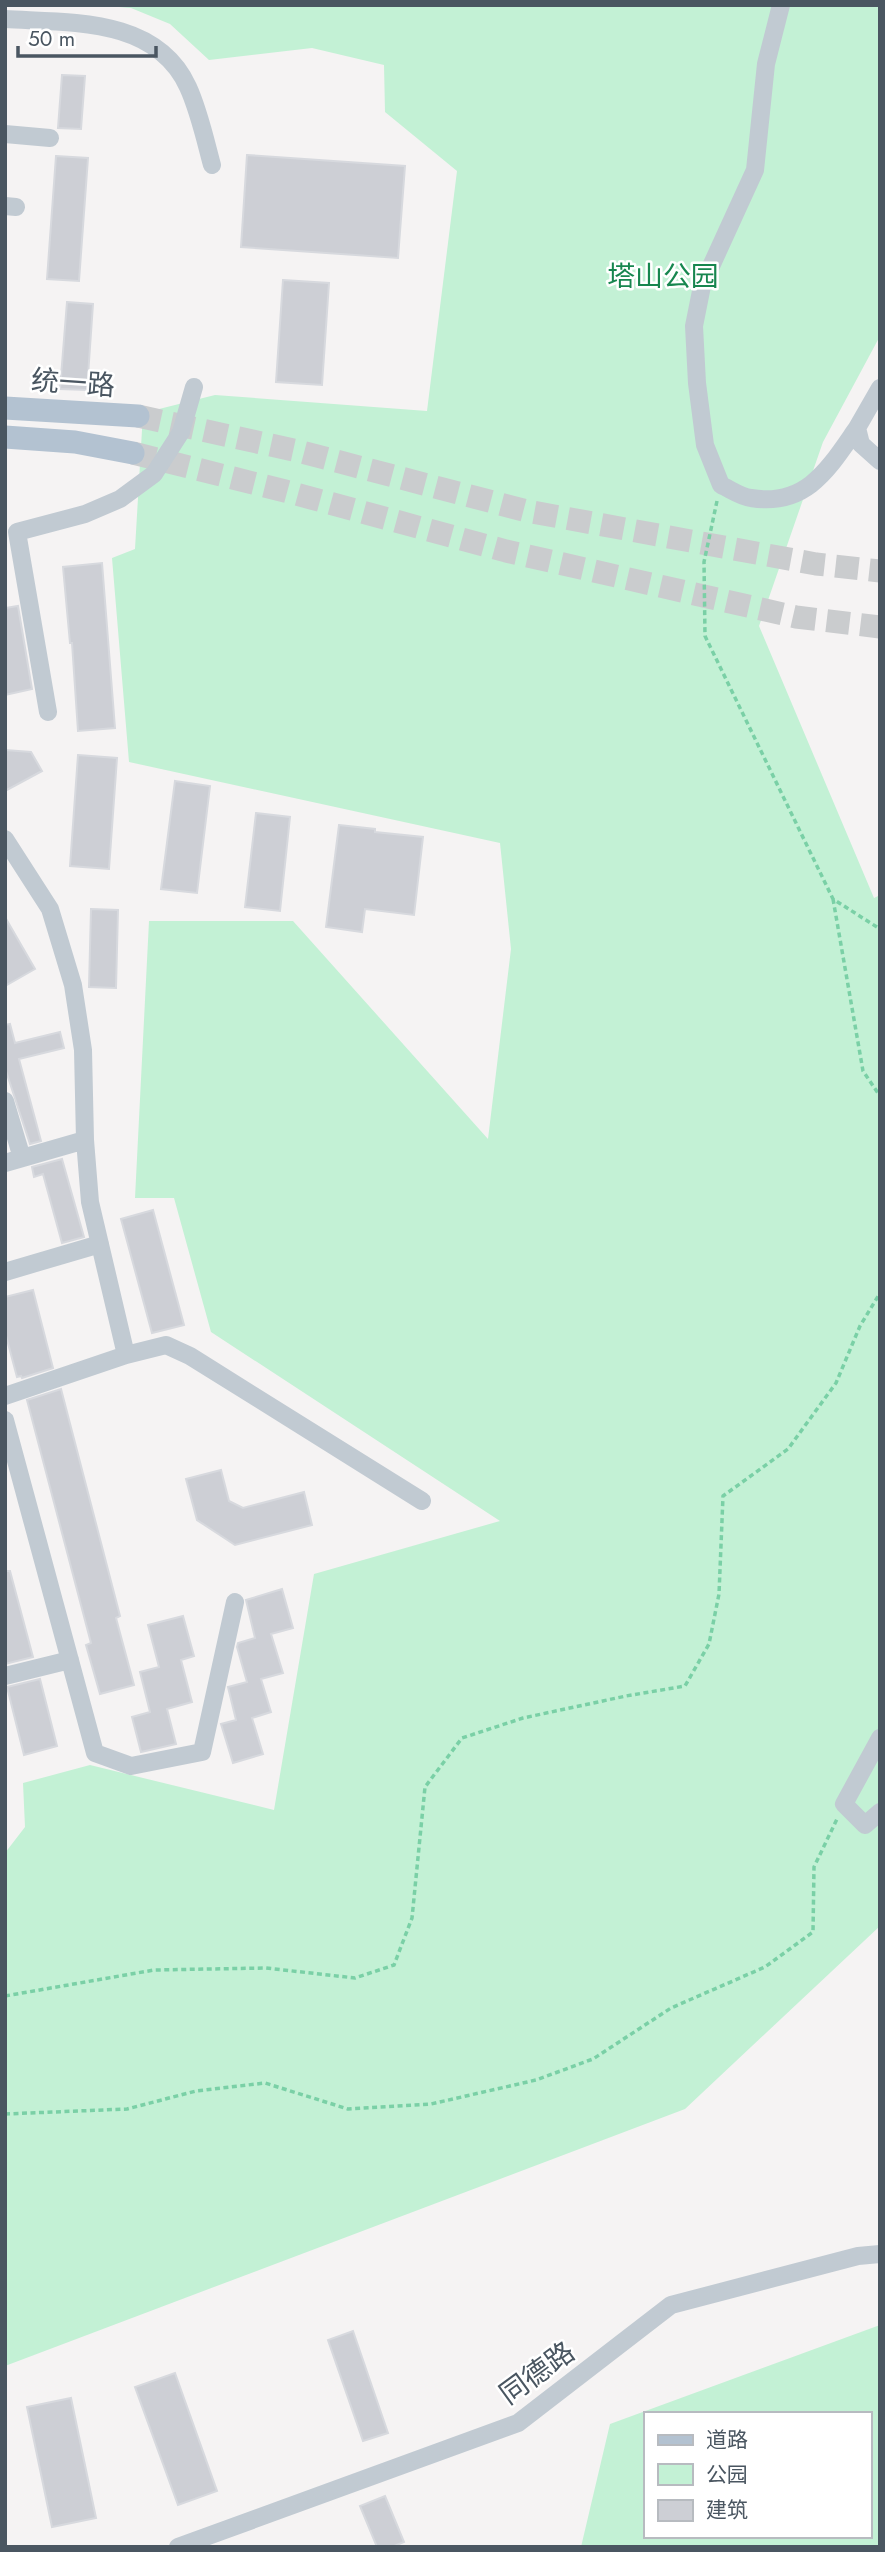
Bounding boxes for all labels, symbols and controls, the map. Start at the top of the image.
scale bar [18,14,156,58]
text: 50 m [28,24,75,54]
park label: 塔山公园 [607,256,719,297]
street label: 统一路 [30,360,116,406]
street label: 同德路 [491,2332,583,2414]
legend [644,2412,871,2538]
text: 道路 [706,2425,748,2455]
text: 公园 [706,2460,748,2490]
text: 建筑 [706,2495,748,2525]

